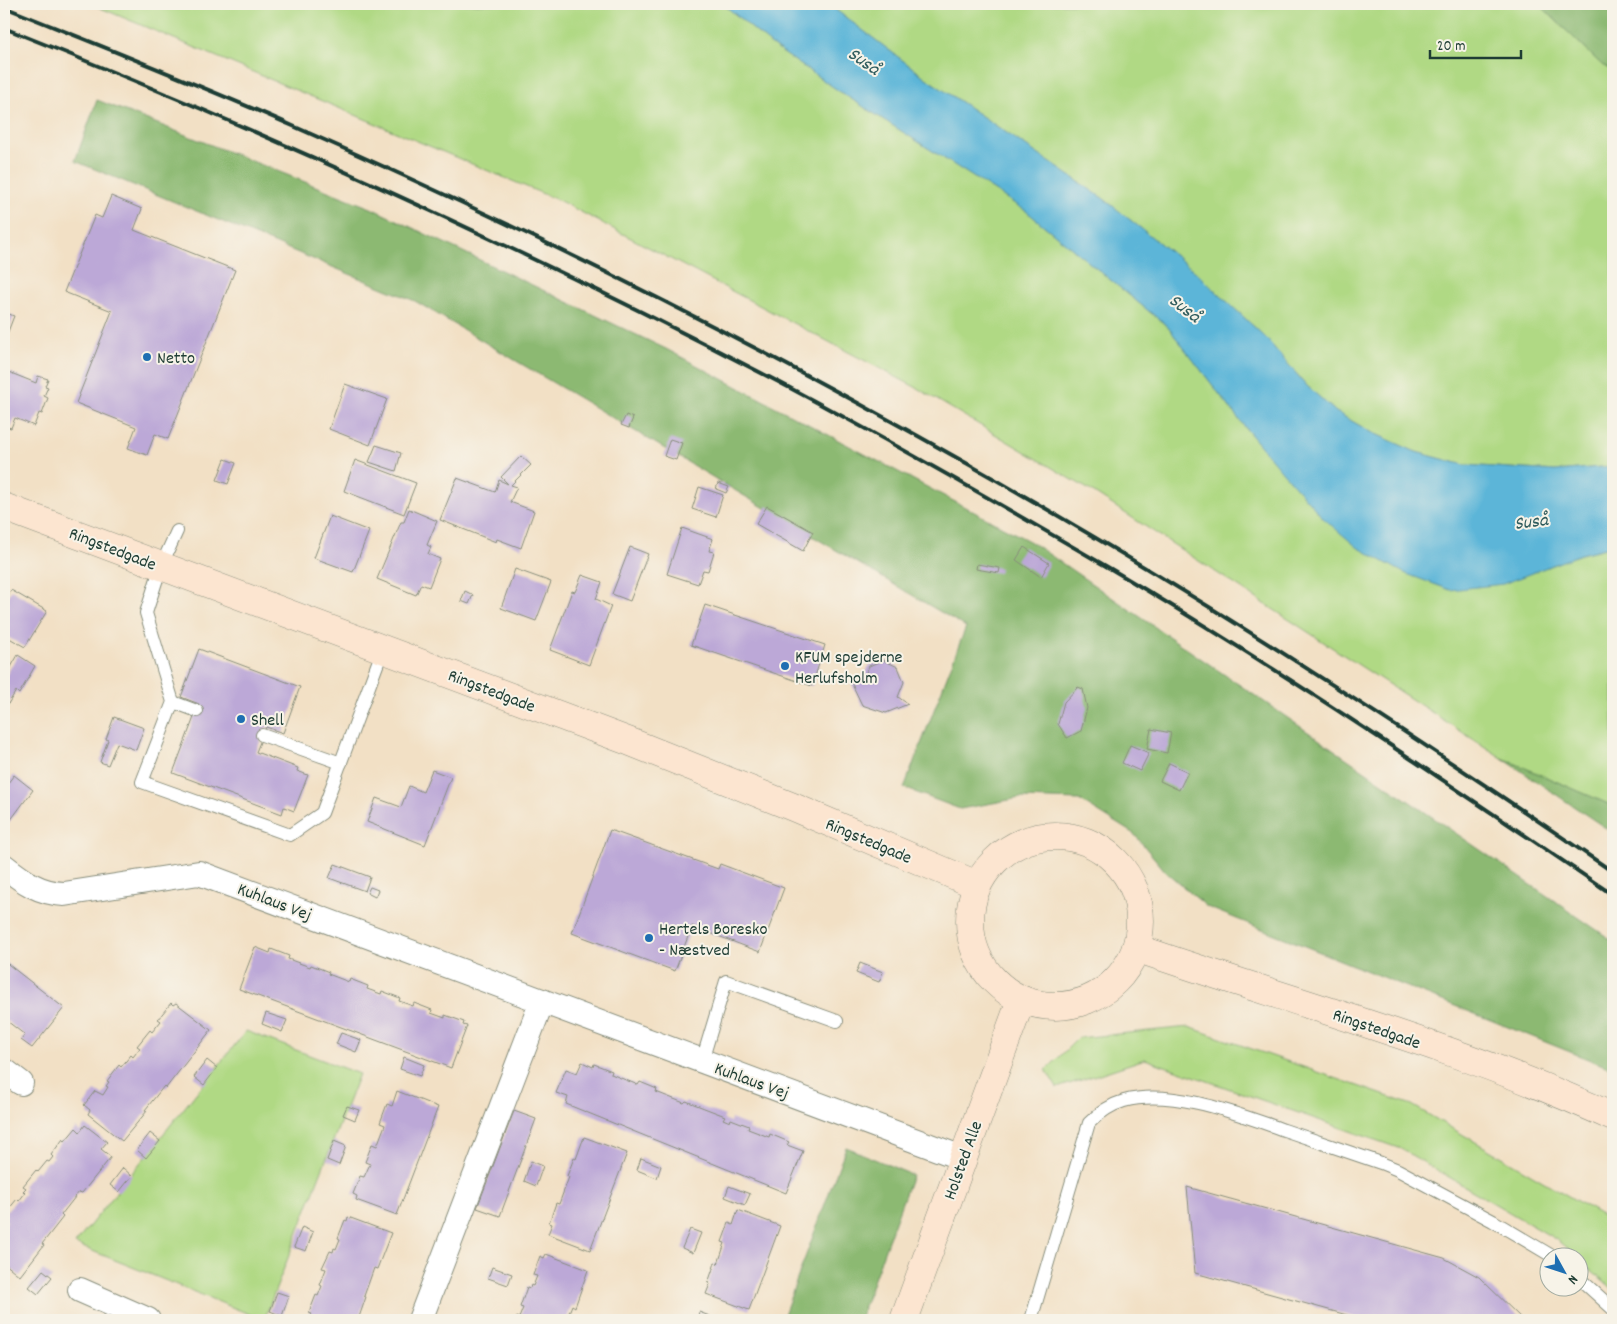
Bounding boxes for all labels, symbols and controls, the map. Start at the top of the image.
scale bar [1430,28,1521,60]
text: 20 m [1437,36,1465,58]
water label: Suså [841,42,886,85]
water label: Suså [1162,289,1207,332]
place label: Netto [157,347,195,372]
marker: Netto [141,351,153,363]
water label: Suså [1513,508,1551,539]
street label: Ringstedgade [65,522,159,578]
place label: KFUM spejderne Herlufsholm [795,646,903,692]
marker: KFUM spejderne Herlufsholm [779,660,791,672]
street label: Ringstedgade [444,664,538,720]
place label: Shell [251,709,284,734]
marker: Shell [235,713,247,725]
street label: Ringstedgade [821,813,915,872]
street label: Kuhlaus Vej [233,878,315,929]
place label: Hertels Boresko - Næstved [659,918,767,964]
marker: Hertels Boresko - Næstved [643,932,655,944]
street label: Ringstedgade [1329,1004,1424,1057]
street label: Kuhlaus Vej [710,1057,792,1107]
street label: Holsted Alle [938,1118,990,1204]
north arrow [1540,1246,1590,1296]
text: N [1562,1270,1582,1288]

